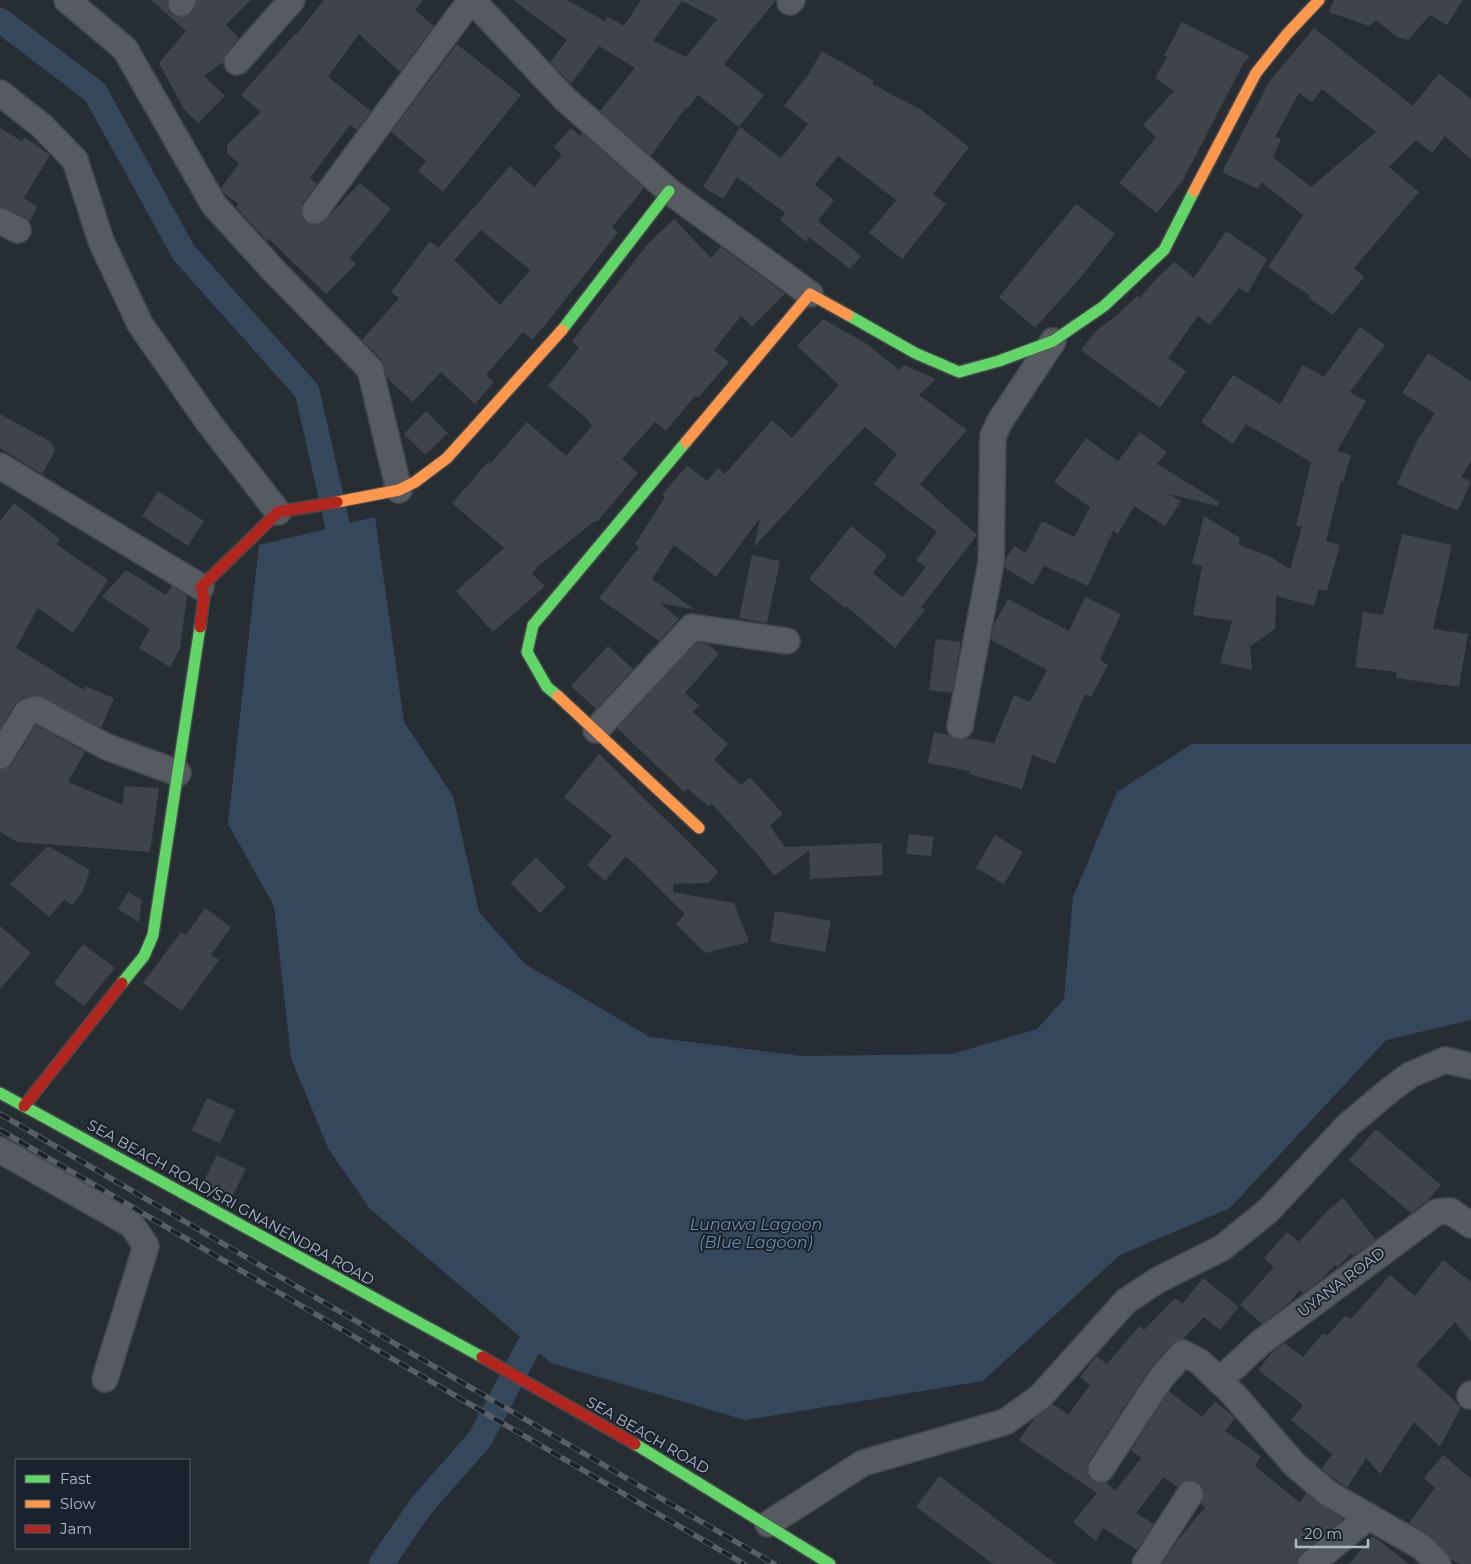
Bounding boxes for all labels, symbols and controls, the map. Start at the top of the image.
street label: SEA BEACH ROAD/SRI GNANENDRA ROAD [84,1115,378,1289]
water label: Lunawa Lagoon (Blue Lagoon) [690,1215,822,1252]
street label: UYANA ROAD [1294,1243,1388,1321]
street label: SEA BEACH ROAD [583,1392,713,1478]
legend [15,1459,190,1549]
text: Fast [60,1469,91,1488]
text: Slow [60,1494,96,1513]
scale bar [1296,1516,1368,1548]
text: Jam [59,1519,92,1538]
text: 20 m [1304,1524,1342,1543]

